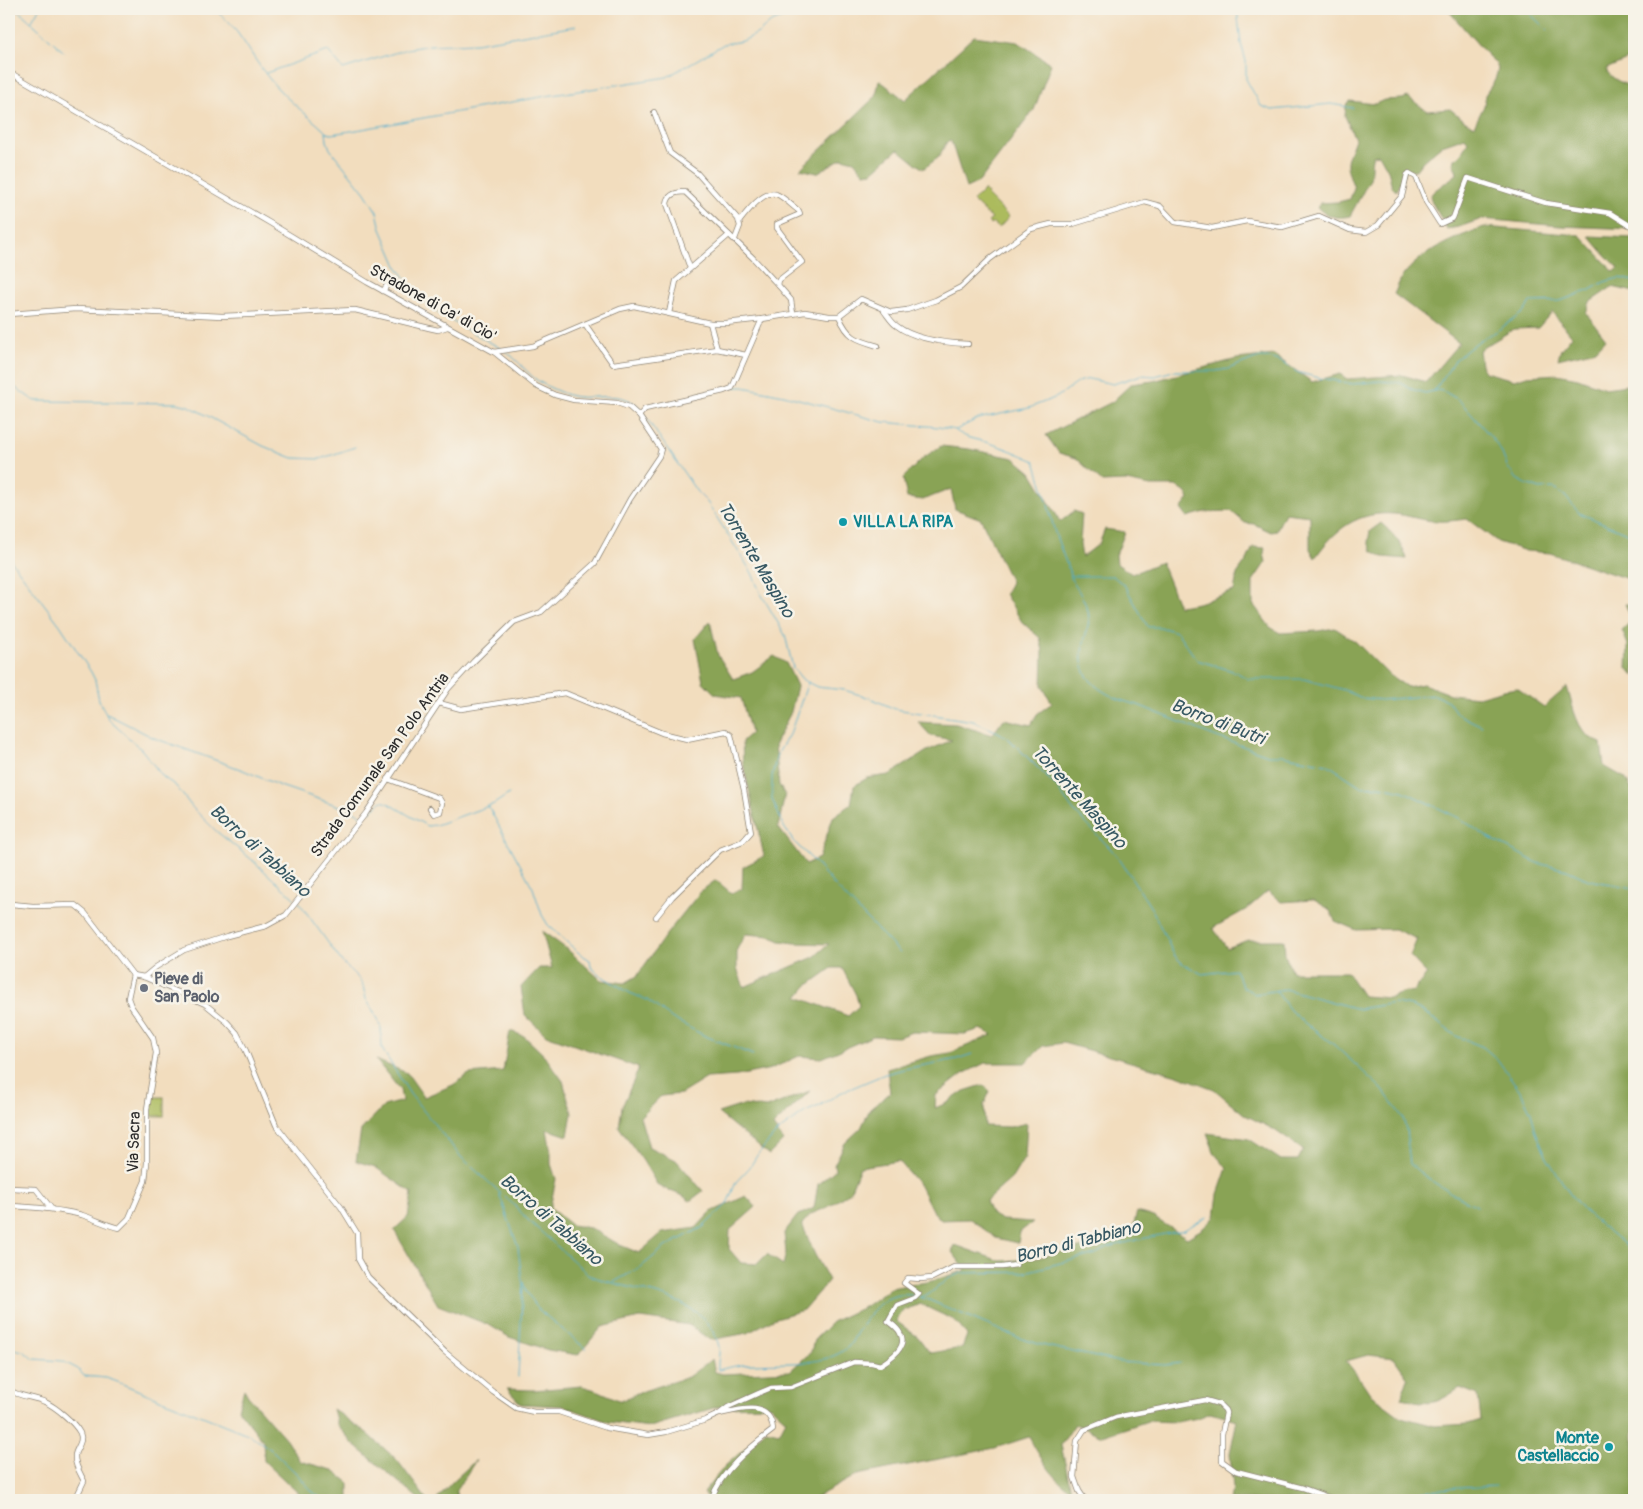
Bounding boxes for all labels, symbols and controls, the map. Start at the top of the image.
street label: Stradone di Ca' di Cio' [366,260,500,346]
water label: Torrente Maspino [712,498,800,623]
place label: VILLA LA RIPA [853,512,954,532]
marker: VILLA LA RIPA [837,516,849,528]
street label: Strada Comunale San Polo Antria [306,669,454,861]
water label: Borro di Butri [1168,694,1270,751]
water label: Torrente Maspino [1027,741,1132,854]
water label: Borro di Tabbiano [205,800,316,903]
place label: Pieve di San Paolo [154,969,220,1007]
marker: Pieve di San Paolo [138,982,150,994]
street label: Via Sacra [123,1111,145,1173]
water label: Borro di Tabbiano [495,1169,608,1272]
water label: Borro di Tabbiano [1013,1215,1144,1269]
place label: Monte Castellaccio [1517,1428,1600,1466]
marker: Monte Castellaccio [1603,1441,1615,1453]

